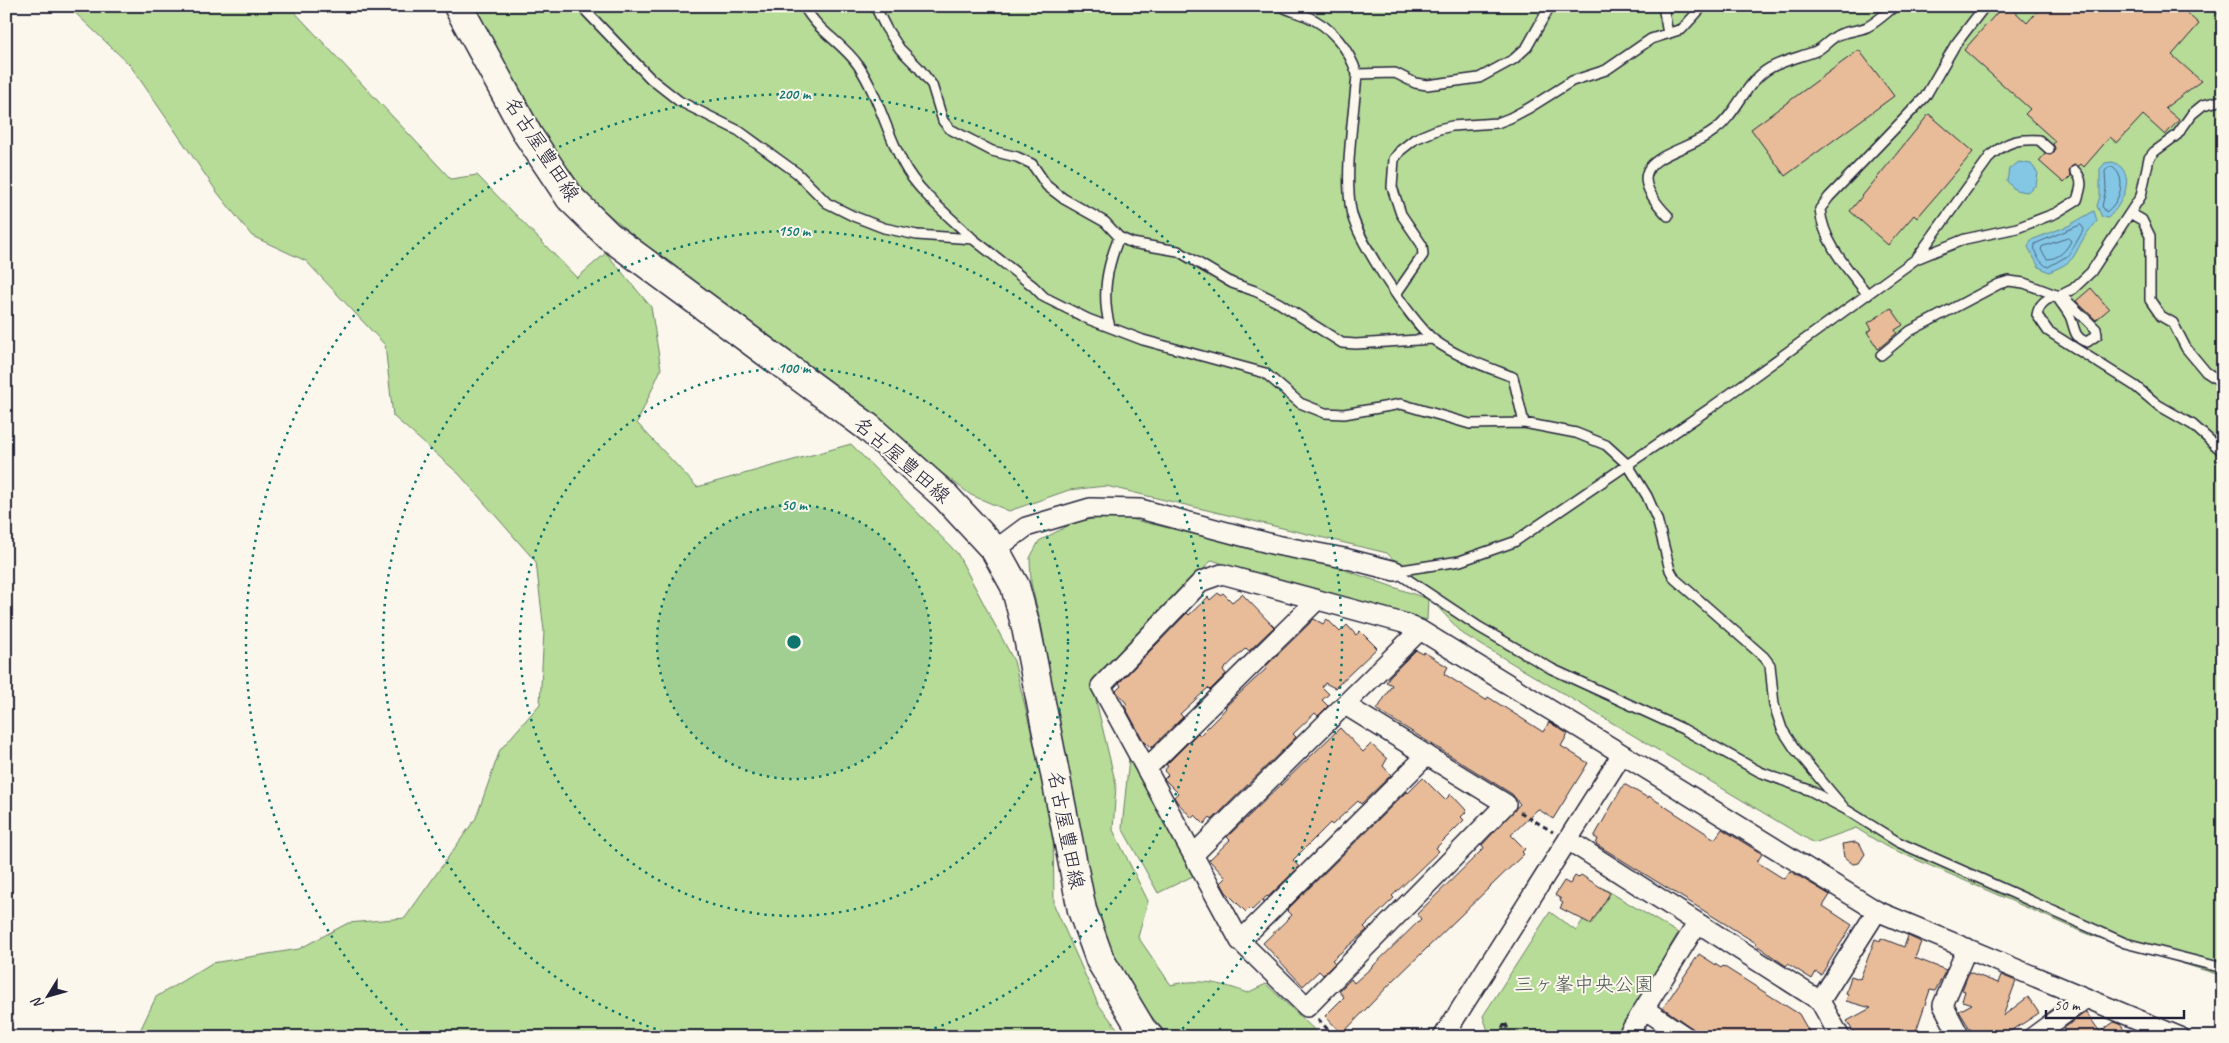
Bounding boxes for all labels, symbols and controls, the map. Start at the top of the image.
text: 200 m [778,85,812,104]
street label: 名古屋豊田線 [499,92,585,206]
text: 150 m [778,222,812,241]
text: 100 m [778,359,812,378]
street label: 名古屋豊田線 [849,411,955,509]
text: 50 m [781,496,808,515]
centre of rings [785,633,803,651]
street label: 名古屋豊田線 [1042,769,1090,891]
north arrow [22,970,72,1020]
park label: 三ヶ峯中央公園 [1514,972,1654,997]
scale bar [2046,988,2184,1020]
text: N [27,993,47,1012]
text: 50 m [2054,996,2081,1015]

